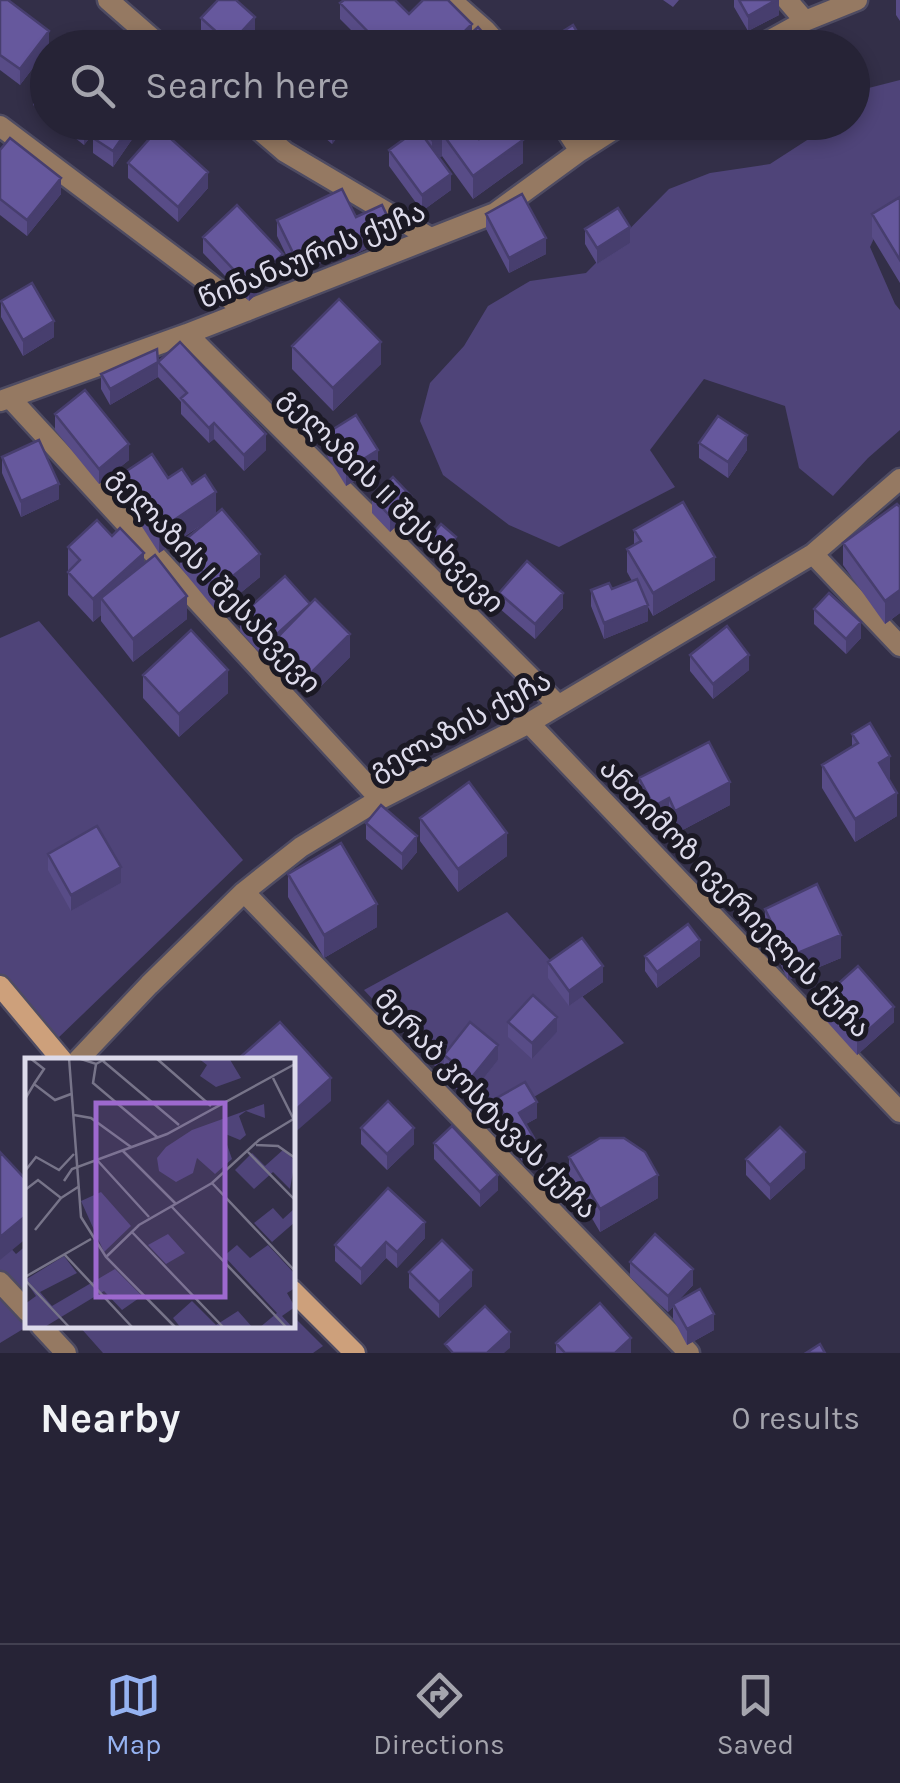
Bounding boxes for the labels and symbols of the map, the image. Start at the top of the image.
street label: წინანაურის ქუჩა [194,194,430,316]
street label: გელაზის II შესახვევი [273,381,511,619]
street label: გელაზის I შესახვევი [102,460,328,700]
street label: გელაზის ქუჩა [363,663,557,787]
street label: ანთიმოზ ივერიელის ქუჩა [593,752,877,1044]
street label: მერაბ კოსტავას ქუჩა [368,982,604,1226]
inset map [25,1058,295,1328]

